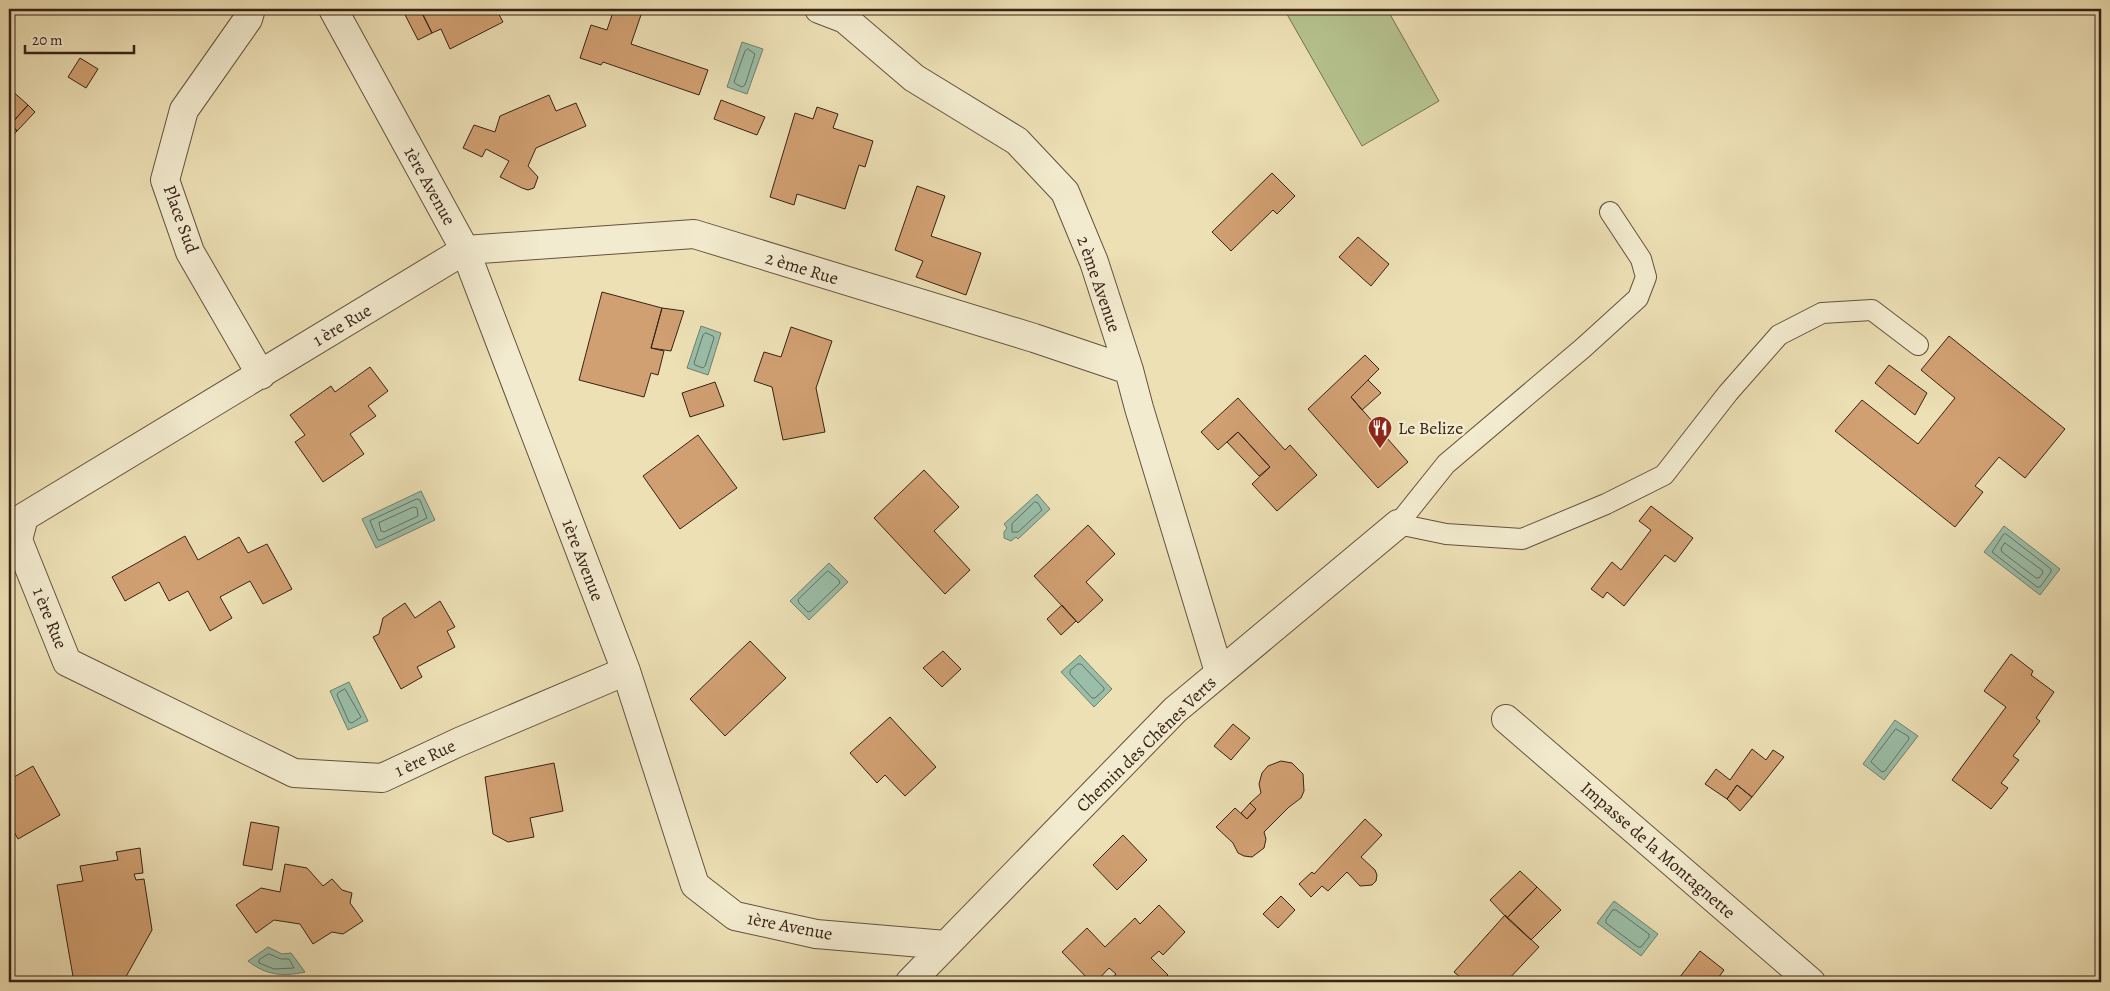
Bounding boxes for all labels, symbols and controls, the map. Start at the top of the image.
scale bar [25,22,134,54]
text: 20 m [32,30,63,50]
street label: 1ère Avenue [399,142,461,230]
street label: Place Sud [158,182,204,257]
street label: 2 ème Avenue [1071,233,1127,335]
street label: 2 ème Rue [763,246,841,290]
street label: 1 ère Rue [308,298,376,352]
restaurant icon: Le Belize [1367,415,1393,449]
place label: Le Belize [1398,416,1463,440]
street label: 1ère Avenue [556,515,610,605]
street label: 1 ère Rue [27,584,73,652]
street label: Chemin des Chênes Verts [1071,671,1221,817]
street label: 1 ère Rue [391,734,459,782]
street label: Impasse de la Montagnette [1575,776,1741,924]
street label: 1ère Avenue [745,906,835,946]

